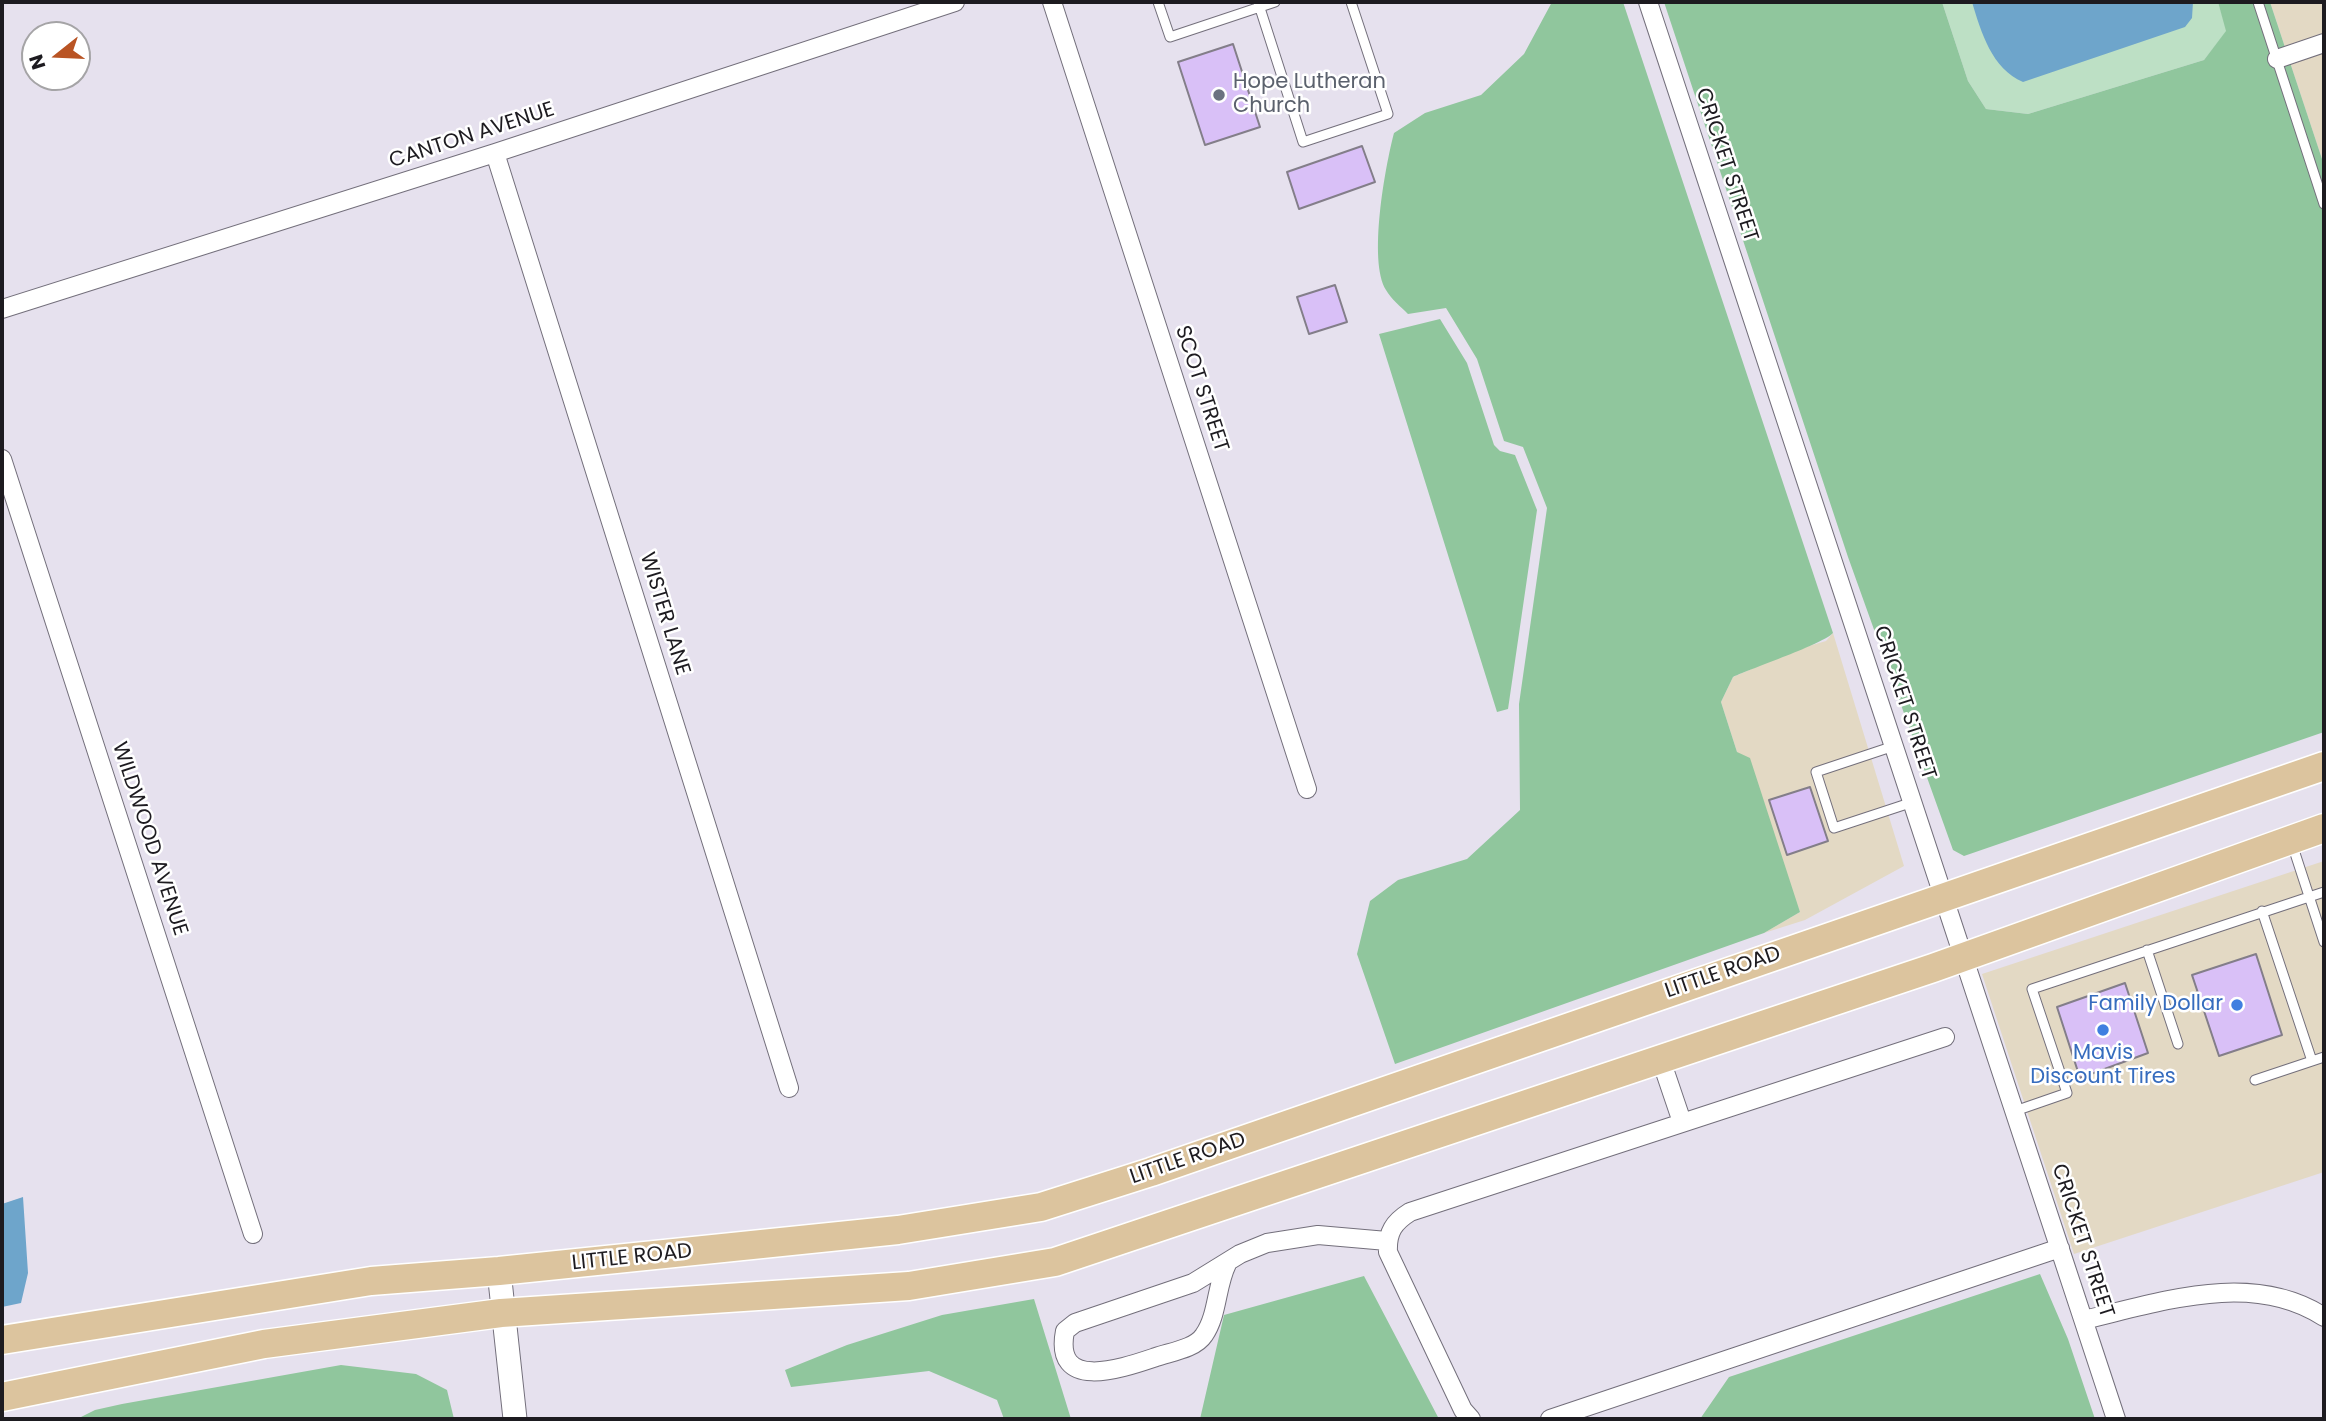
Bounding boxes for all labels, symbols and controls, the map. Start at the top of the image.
north arrow [21,21,91,91]
text: N [22,51,53,73]
place label: Hope Lutheran Church [1233,70,1386,120]
street label: CRICKET STREET [1689,85,1763,245]
marker: Hope Lutheran Church [1211,87,1227,103]
street label: CANTON AVENUE [386,97,558,175]
street label: SCOT STREET [1169,323,1233,455]
street label: WISTER LANE [633,549,695,679]
street label: CRICKET STREET [1867,623,1941,783]
street label: WILDWOOD AVENUE [106,739,192,939]
street label: LITTLE ROAD [1662,941,1784,1005]
place label: Family Dollar [2088,992,2223,1018]
marker: Family Dollar [2229,997,2245,1013]
marker: Mavis Discount Tires [2095,1022,2111,1038]
place label: Mavis Discount Tires [2030,1041,2176,1091]
street label: LITTLE ROAD [1127,1127,1249,1191]
street label: CRICKET STREET [2045,1161,2119,1321]
street label: LITTLE ROAD [571,1239,693,1277]

